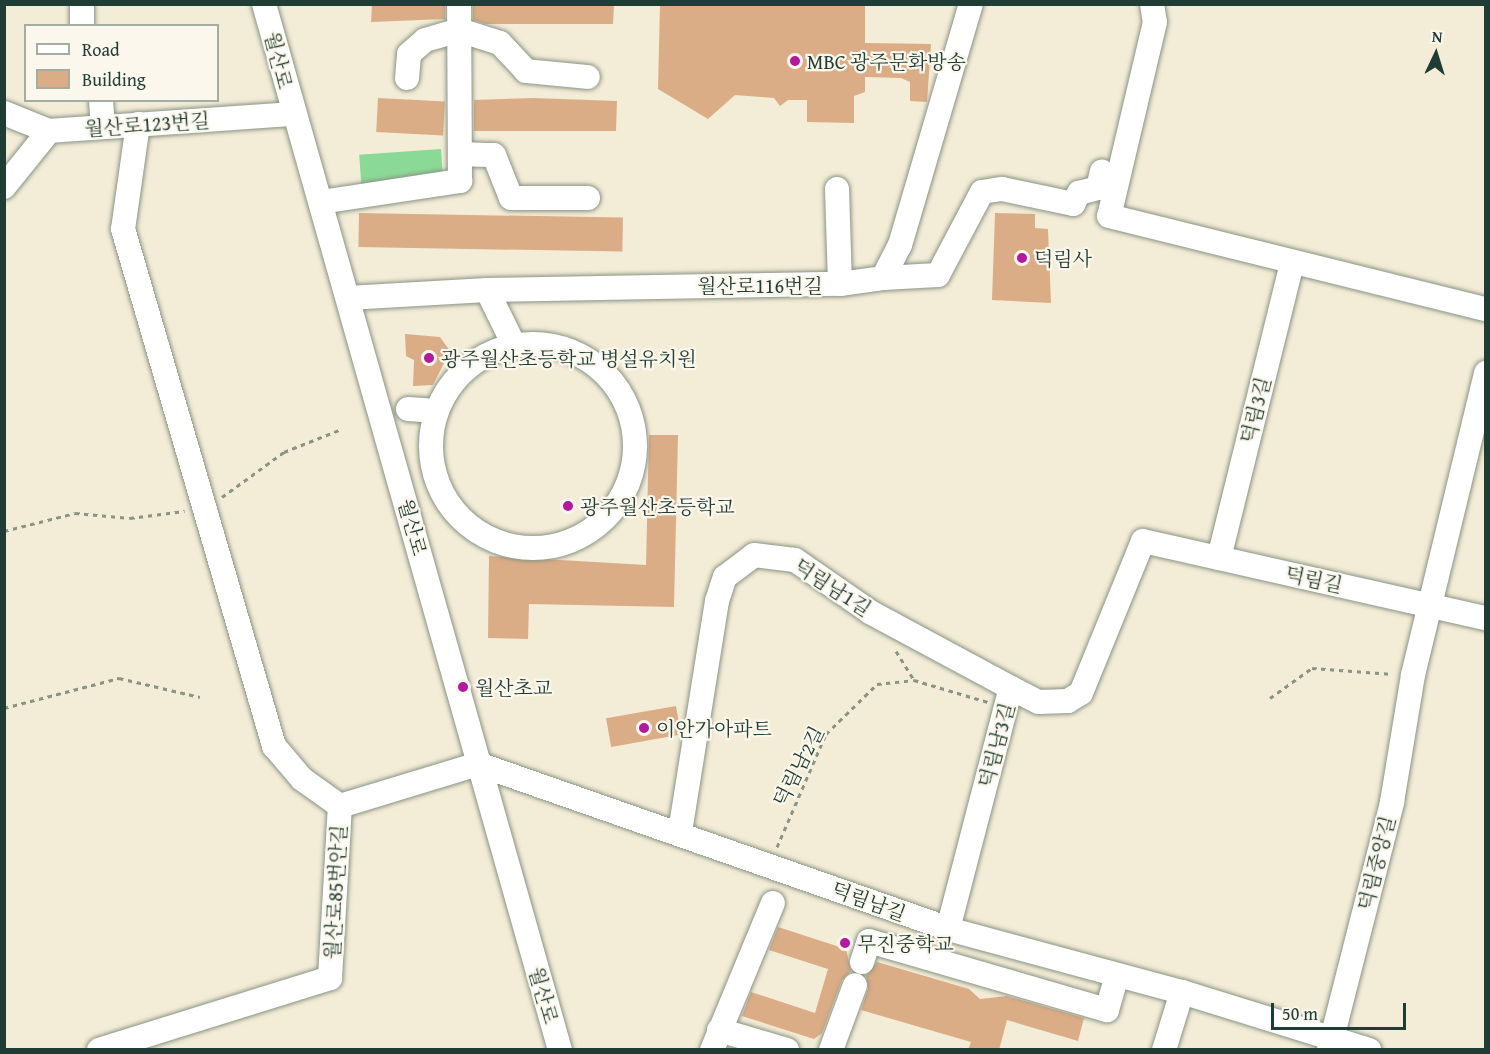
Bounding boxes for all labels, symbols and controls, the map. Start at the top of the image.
legend [24,24,219,102]
north arrow [1406,24,1466,84]
text: N [1431,24,1443,48]
street label: 월산로 [260,29,298,91]
text: Road [82,36,120,63]
place label: MBC 광주문화방송 [807,49,966,73]
marker: MBC 광주문화방송 [788,54,802,68]
text: Building [82,66,146,93]
street label: 월산로123번길 [84,108,210,140]
place label: 덕림사 [1034,246,1092,270]
marker: 덕림사 [1015,251,1029,265]
street label: 월산로116번길 [697,273,823,297]
place label: 광주월산초등학교 병설유치원 [441,346,697,370]
marker: 광주월산초등학교 병설유치원 [422,351,436,365]
street label: 덕림3길 [1235,374,1275,446]
place label: 광주월산초등학교 [580,494,735,518]
street label: 월산로 [394,496,432,558]
marker: 광주월산초등학교 [561,499,575,513]
street label: 덕림남1길 [790,553,876,621]
street label: 덕림길 [1283,561,1345,597]
place label: 월산초교 [475,675,552,699]
marker: 월산초교 [456,680,470,694]
street label: 덕림남3길 [973,700,1019,790]
place label: 이안가아파트 [656,716,772,740]
marker: 이안가아파트 [637,721,651,735]
street label: 덕림남2길 [768,722,828,810]
street label: 덕림중앙길 [1353,813,1399,913]
street label: 월산로85번안길 [319,824,351,960]
street label: 덕림남길 [829,877,909,925]
place label: 무진중학교 [857,931,954,955]
marker: 무진중학교 [838,936,852,950]
street label: 월산로 [524,964,564,1026]
scale bar [1274,991,1409,1029]
text: 50 m [1282,1000,1318,1027]

